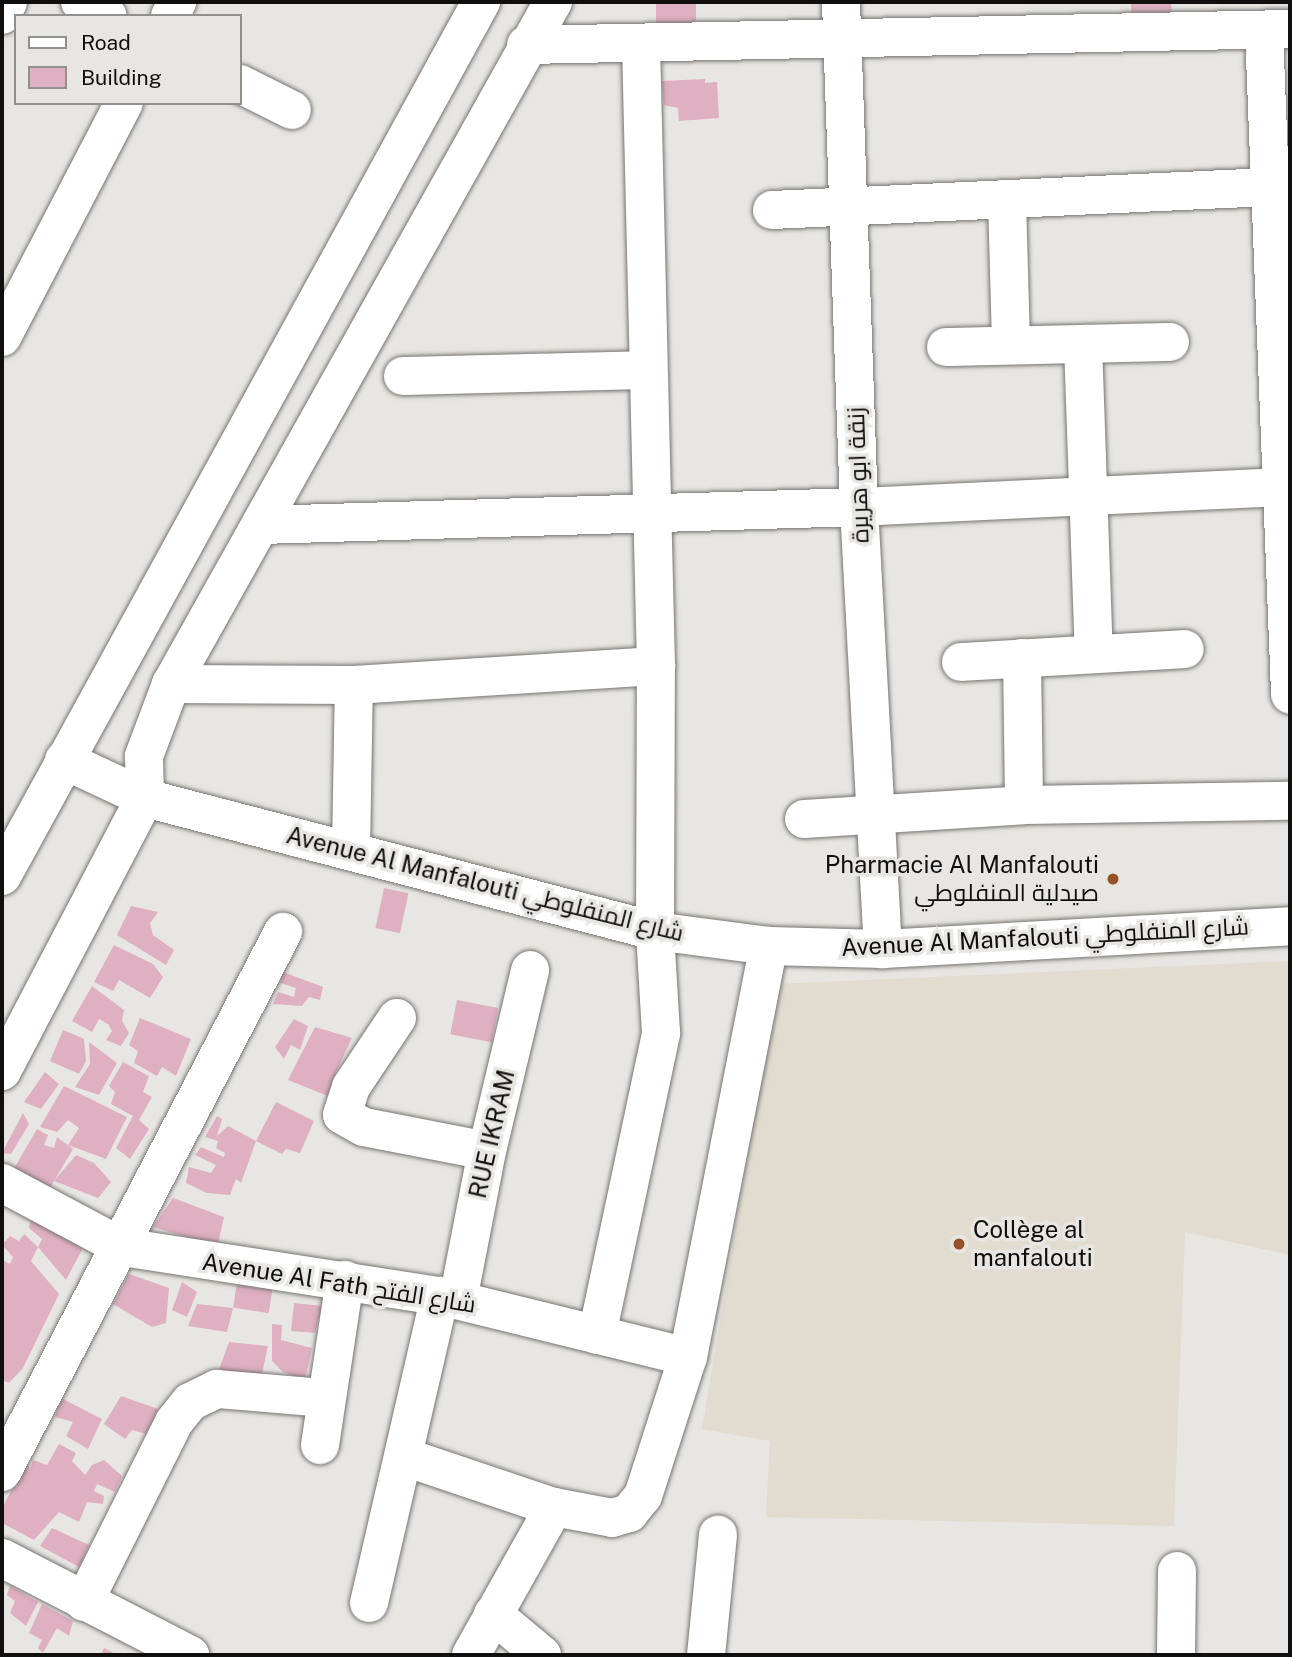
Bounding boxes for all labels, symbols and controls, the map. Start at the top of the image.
legend [14,14,242,105]
text: Road [81,30,131,55]
text: Building [81,65,162,90]
street label: زنقة ابو هريرة [841,406,875,544]
street label: Avenue Al Manfalouti شارع المنفلوطي [283,821,687,947]
place label: Pharmacie Al Manfalouti صيدلية المنفلوطي [825,851,1099,907]
marker: Pharmacie Al Manfalouti صيدلية المنفلوطي [1105,871,1121,887]
street label: Avenue Al Manfalouti شارع المنفلوطي [840,912,1250,962]
street label: RUE IKRAM [463,1067,521,1201]
place label: Collège al manfalouti [973,1216,1093,1272]
marker: Collège al manfalouti [951,1236,967,1252]
street label: Avenue Al Fath شارع الفتح [200,1247,478,1319]

